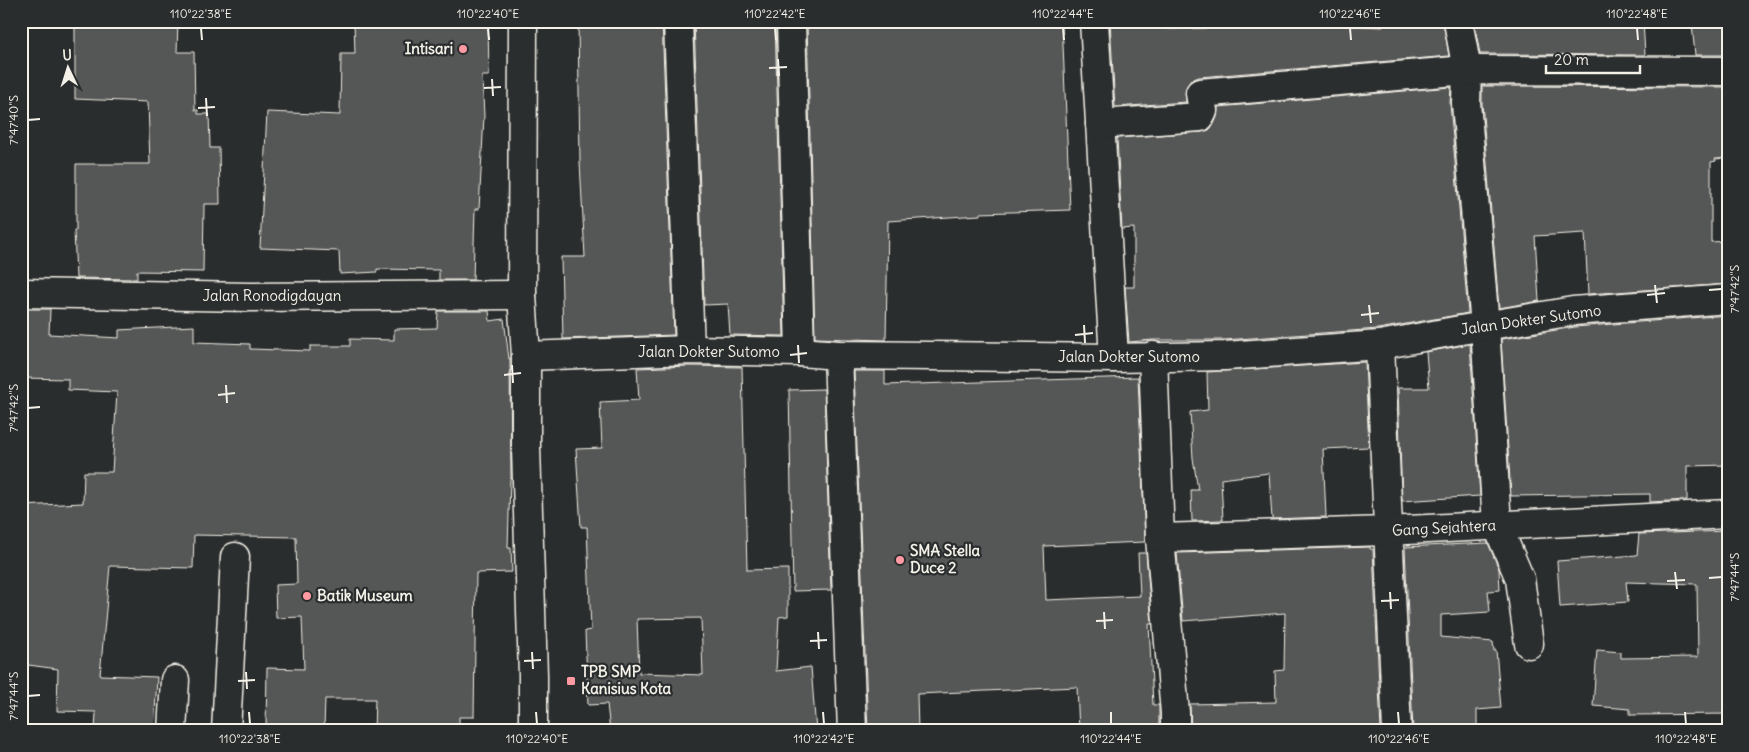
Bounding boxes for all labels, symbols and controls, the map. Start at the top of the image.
text: 110°22'38"E [170,6,232,21]
text: 110°22'40"E [457,6,519,21]
text: 110°22'42"E [744,6,806,21]
text: 110°22'44"E [1032,6,1094,21]
text: 110°22'46"E [1319,6,1381,21]
text: 110°22'48"E [1606,6,1668,21]
place label: Intisari [405,39,453,58]
north arrow [42,42,92,92]
scale bar [1546,42,1640,74]
marker: Intisari [457,43,469,55]
text: U [62,46,72,64]
text: 20 m [1554,50,1589,69]
text: 7°47'40"S [6,95,21,145]
text: 7°47'42"S [1727,264,1742,313]
street label: Jalan Ronodigdayan [203,286,342,305]
street label: Jalan Dokter Sutomo [1459,300,1603,339]
street label: Jalan Dokter Sutomo [638,342,780,361]
street label: Jalan Dokter Sutomo [1058,347,1200,366]
text: 7°47'42"S [6,383,21,432]
street label: Gang Sejahtera [1391,515,1497,540]
place label: SMA Stella Duce 2 [910,541,981,577]
text: 7°47'44"S [1727,552,1742,601]
marker: SMA Stella Duce 2 [894,554,906,566]
place label: Batik Museum [317,586,413,605]
marker: Batik Museum [301,590,313,602]
place label: TPB SMP Kanisius Kota [581,662,672,698]
text: 7°47'44"S [6,671,21,720]
marker: TPB SMP Kanisius Kota [565,675,577,687]
text: 110°22'38"E [219,731,281,746]
text: 110°22'40"E [506,731,568,746]
text: 110°22'42"E [793,731,855,746]
text: 110°22'44"E [1080,731,1142,746]
text: 110°22'46"E [1368,731,1430,746]
text: 110°22'48"E [1655,731,1717,746]

